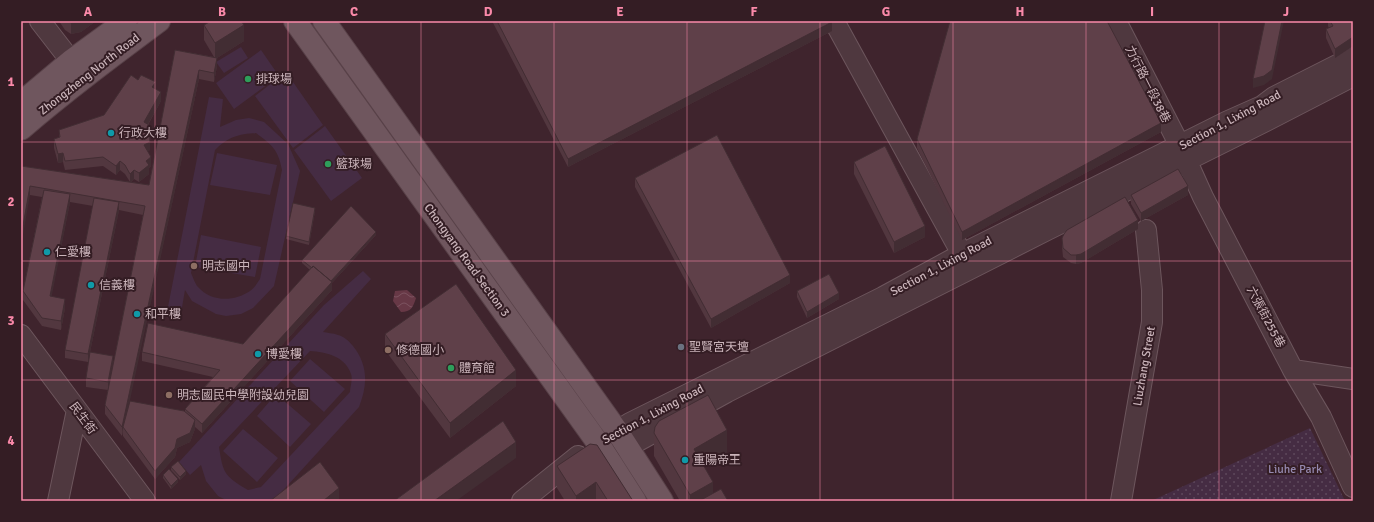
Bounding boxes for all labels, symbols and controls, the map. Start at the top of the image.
text: A [84,4,93,20]
text: B [218,4,226,20]
text: C [350,4,358,20]
text: D [484,4,493,20]
text: E [616,4,624,20]
text: F [751,4,758,20]
text: G [882,4,890,20]
text: H [1016,4,1024,20]
text: I [1150,4,1154,20]
text: J [1283,4,1289,20]
street label: Zhongzheng North Road [36,30,143,118]
street label: 力行路一段38巷 [1122,43,1174,125]
place label: 排球場 [256,72,292,87]
text: 1 [7,74,15,90]
marker: 排球場 [243,74,253,84]
street label: Section 1, Lixing Road [1177,87,1284,154]
place label: 行政大樓 [119,126,167,141]
marker: 行政大樓 [106,128,116,138]
place label: 籃球場 [336,157,372,172]
marker: 籃球場 [323,159,333,169]
text: 2 [7,194,15,210]
street label: Chongyang Road Section 3 [421,201,513,320]
street label: Section 1, Lixing Road [888,233,995,300]
place label: 仁愛樓 [55,245,91,260]
marker: 仁愛樓 [42,247,52,257]
place label: 明志國中 [202,259,250,274]
marker: 明志國中 [189,261,199,271]
place label: 信義樓 [99,278,135,293]
marker: 信義樓 [86,280,96,290]
street label: 六張街255巷 [1243,284,1288,351]
place label: 和平樓 [145,307,181,322]
marker: 和平樓 [132,309,142,319]
text: 3 [7,313,15,329]
street label: Liuzhang Street [1130,325,1159,407]
place label: 聖賢宮天壇 [689,340,749,355]
marker: 聖賢宮天壇 [676,342,686,352]
place label: 修德國小 [396,343,444,358]
marker: 修德國小 [383,345,393,355]
place label: 博愛樓 [266,347,302,362]
marker: 博愛樓 [253,349,263,359]
place label: 體育館 [459,361,495,376]
marker: 體育館 [446,363,456,373]
street label: Section 1, Lixing Road [600,381,707,448]
place label: 明志國民中學附設幼兒園 [177,388,309,403]
marker: 明志國民中學附設幼兒園 [164,390,174,400]
street label: 民生街 [66,399,99,437]
text: 4 [7,433,15,449]
place label: 重陽帝王 [693,453,741,468]
marker: 重陽帝王 [680,455,690,465]
park label: Liuhe Park [1268,462,1322,477]

